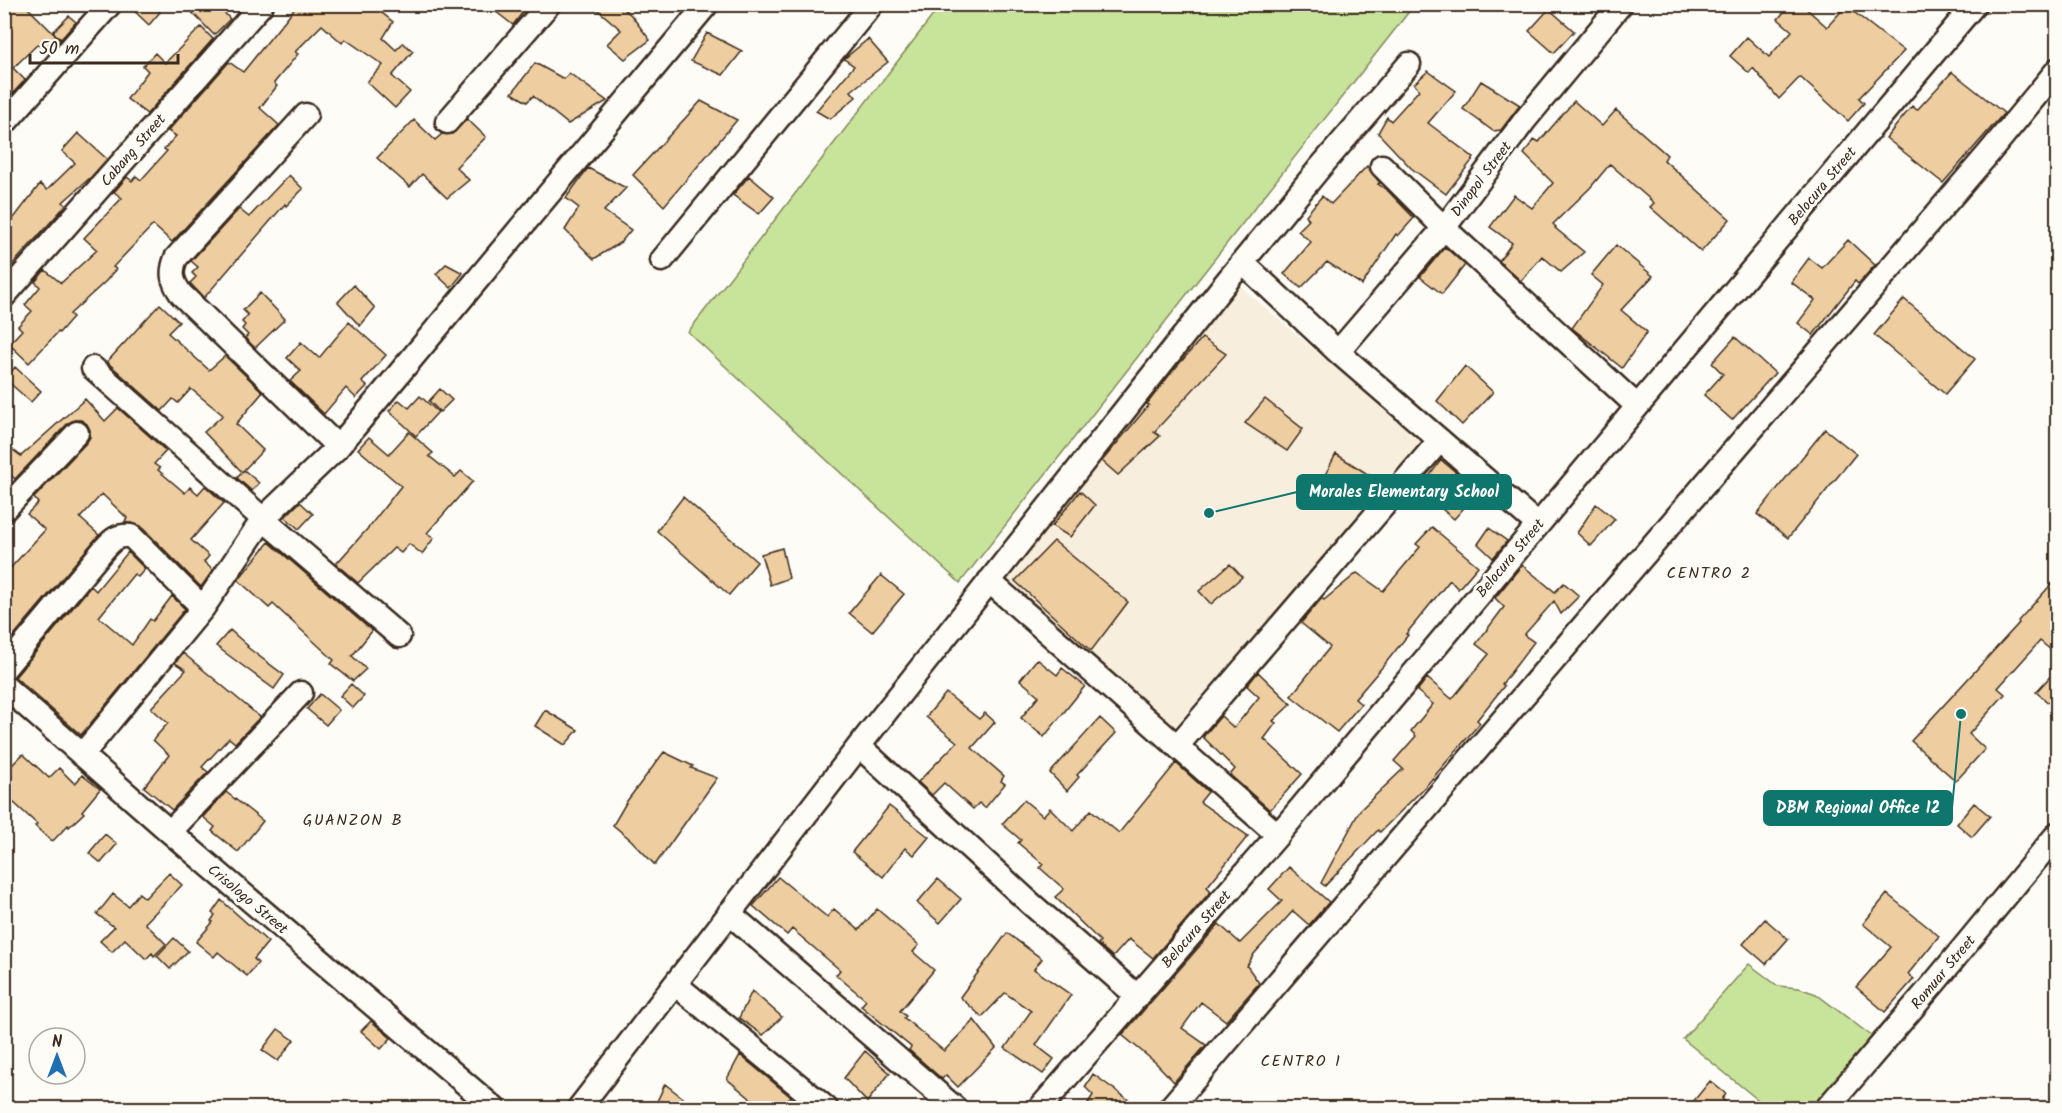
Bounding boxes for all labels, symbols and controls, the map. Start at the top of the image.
scale bar [30,27,178,65]
text: 50 m [39,35,79,64]
street label: Cabang Street [95,109,172,193]
street label: Dinopol Street [1445,136,1518,223]
street label: Belocura Street [1782,142,1863,231]
callout: Morales Elementary School [1297,475,1511,509]
text: Morales Elementary School [1309,480,1500,505]
street label: Belocura Street [1470,514,1551,603]
district label: CENTRO 2 [1666,561,1752,586]
callout: DBM Regional Office 12 [1764,791,1952,825]
text: DBM Regional Office 12 [1776,796,1940,821]
district label: GUANZON B [303,808,403,833]
street label: Crisologo Street [202,859,293,941]
street label: Belocura Street [1156,885,1238,974]
street label: Romuar Street [1905,930,1982,1015]
north arrow [27,1026,87,1086]
text: N [52,1030,62,1055]
district label: CENTRO 1 [1261,1049,1341,1074]

